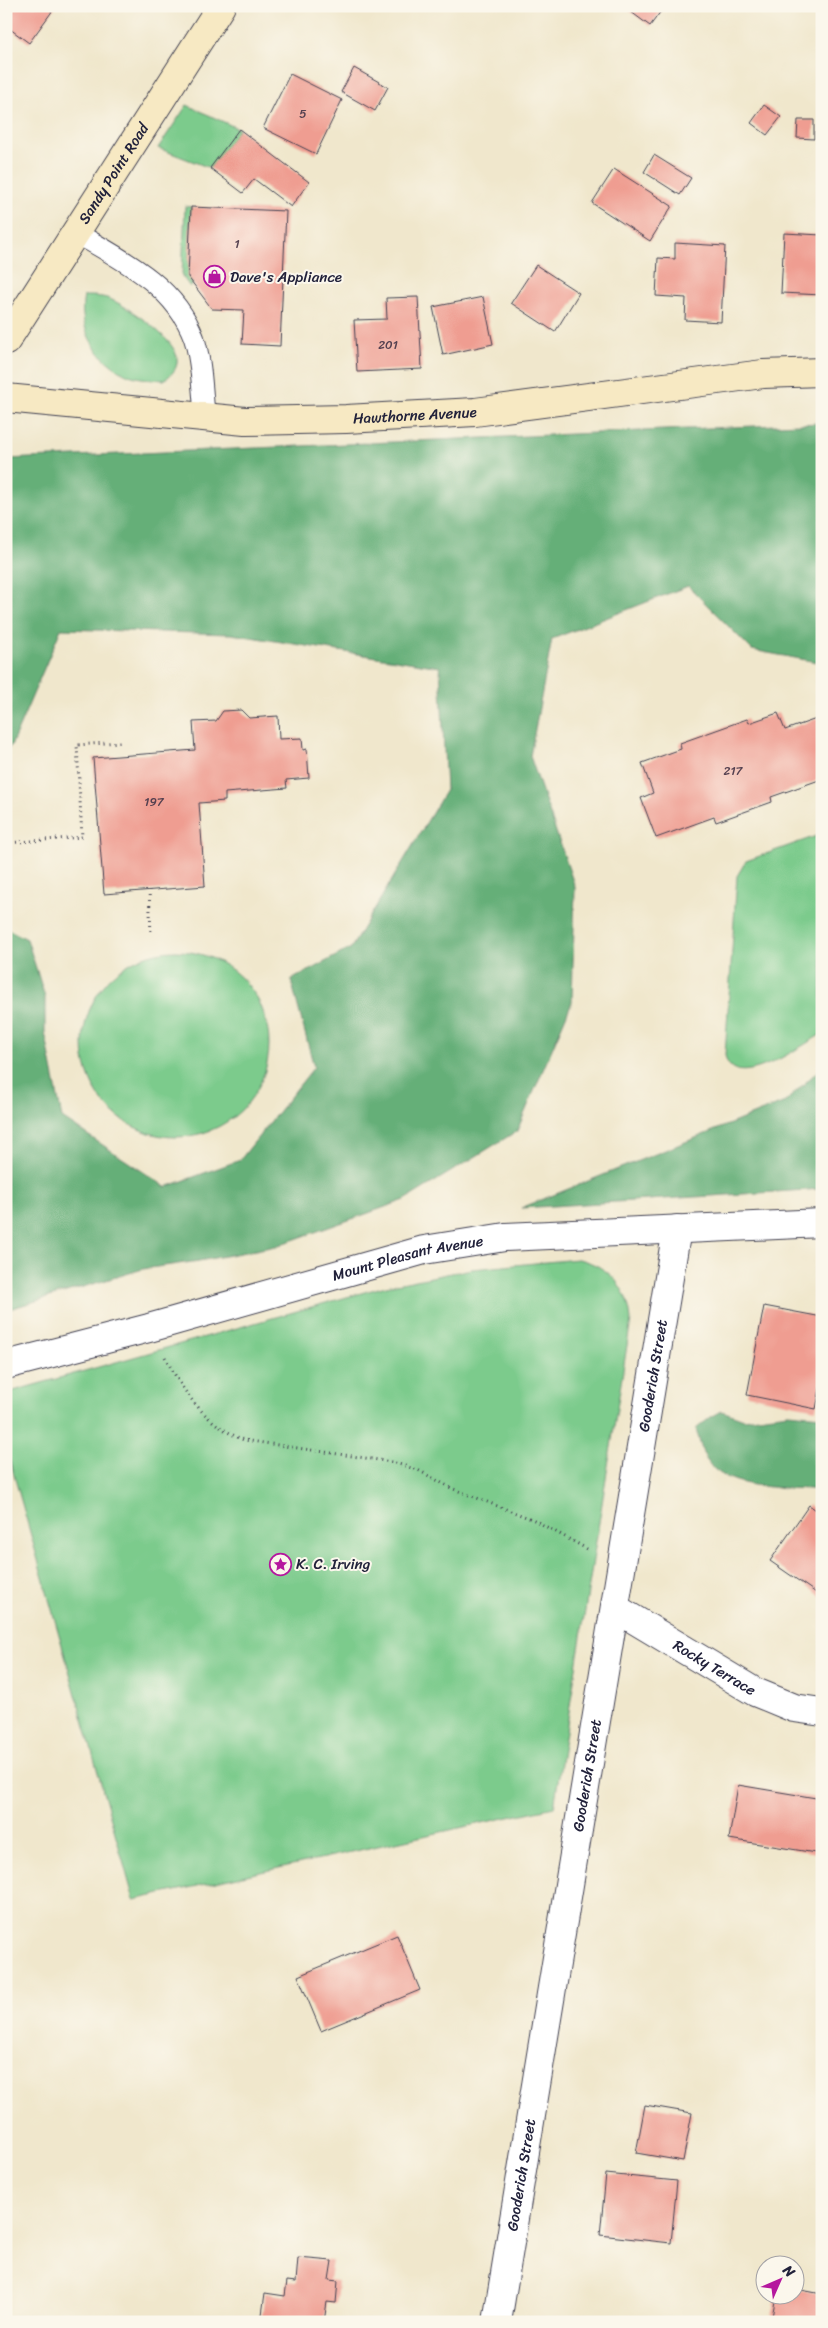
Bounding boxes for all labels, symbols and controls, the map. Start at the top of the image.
house number: 5 [299,103,307,125]
street label: Sandy Point Road [71,117,156,229]
house number: 1 [234,233,240,255]
place label: Dave's Appliance [230,264,342,290]
shop icon: Dave's Appliance [202,265,226,289]
house number: 201 [378,334,398,356]
street label: Hawthorne Avenue [352,399,477,432]
house number: 217 [724,760,744,782]
house number: 197 [144,791,165,813]
street label: Mount Pleasant Avenue [329,1228,485,1288]
street label: Gooderich Street [631,1317,675,1434]
place label: K. C. Irving [296,1551,371,1577]
place icon: K. C. Irving [268,1552,292,1576]
street label: Rocky Terrace [668,1633,761,1703]
street label: Gooderich Street [565,1717,609,1833]
street label: Gooderich Street [499,2116,543,2233]
north arrow [756,2256,806,2306]
text: N [776,2258,801,2284]

